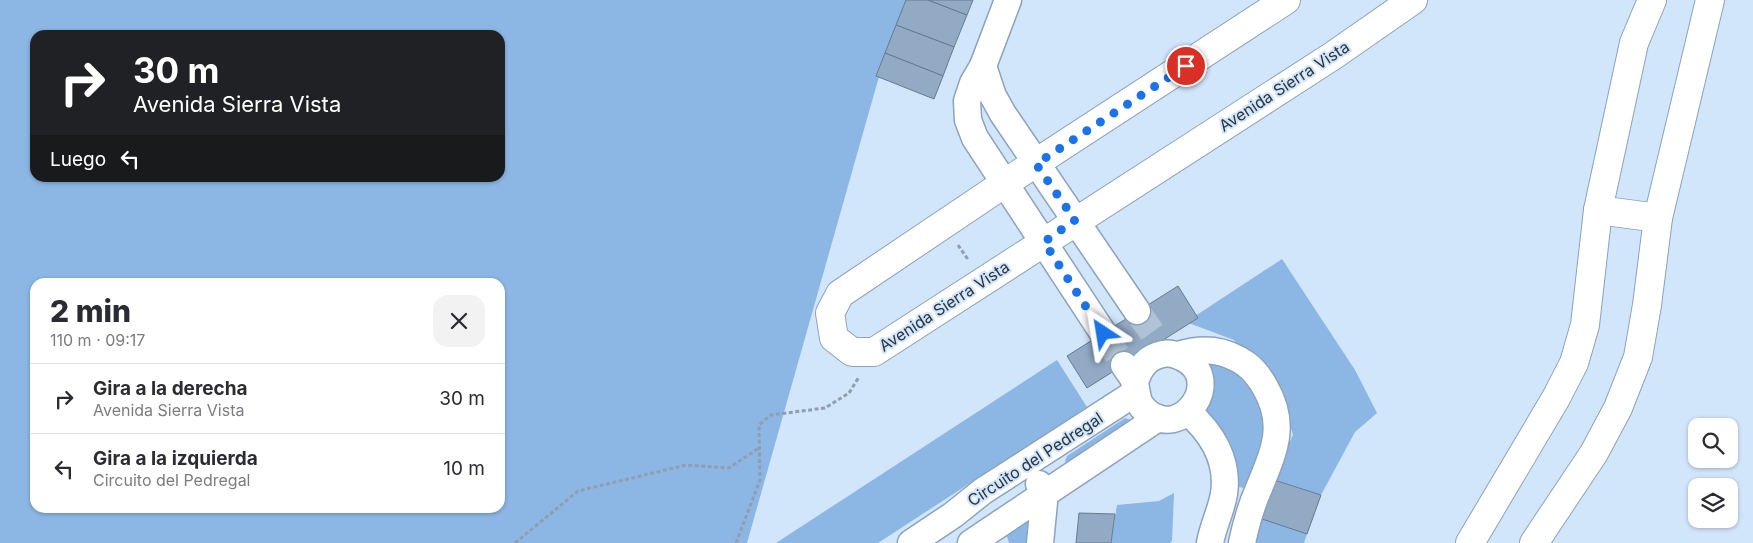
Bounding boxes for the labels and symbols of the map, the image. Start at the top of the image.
street label: Avenida Sierra Vista [1215,36,1353,136]
pin [1165,45,1207,87]
street label: Avenida Sierra Vista [875,256,1013,356]
position arrow [1076,306,1128,358]
street label: Circuito del Pedregal [964,408,1106,510]

